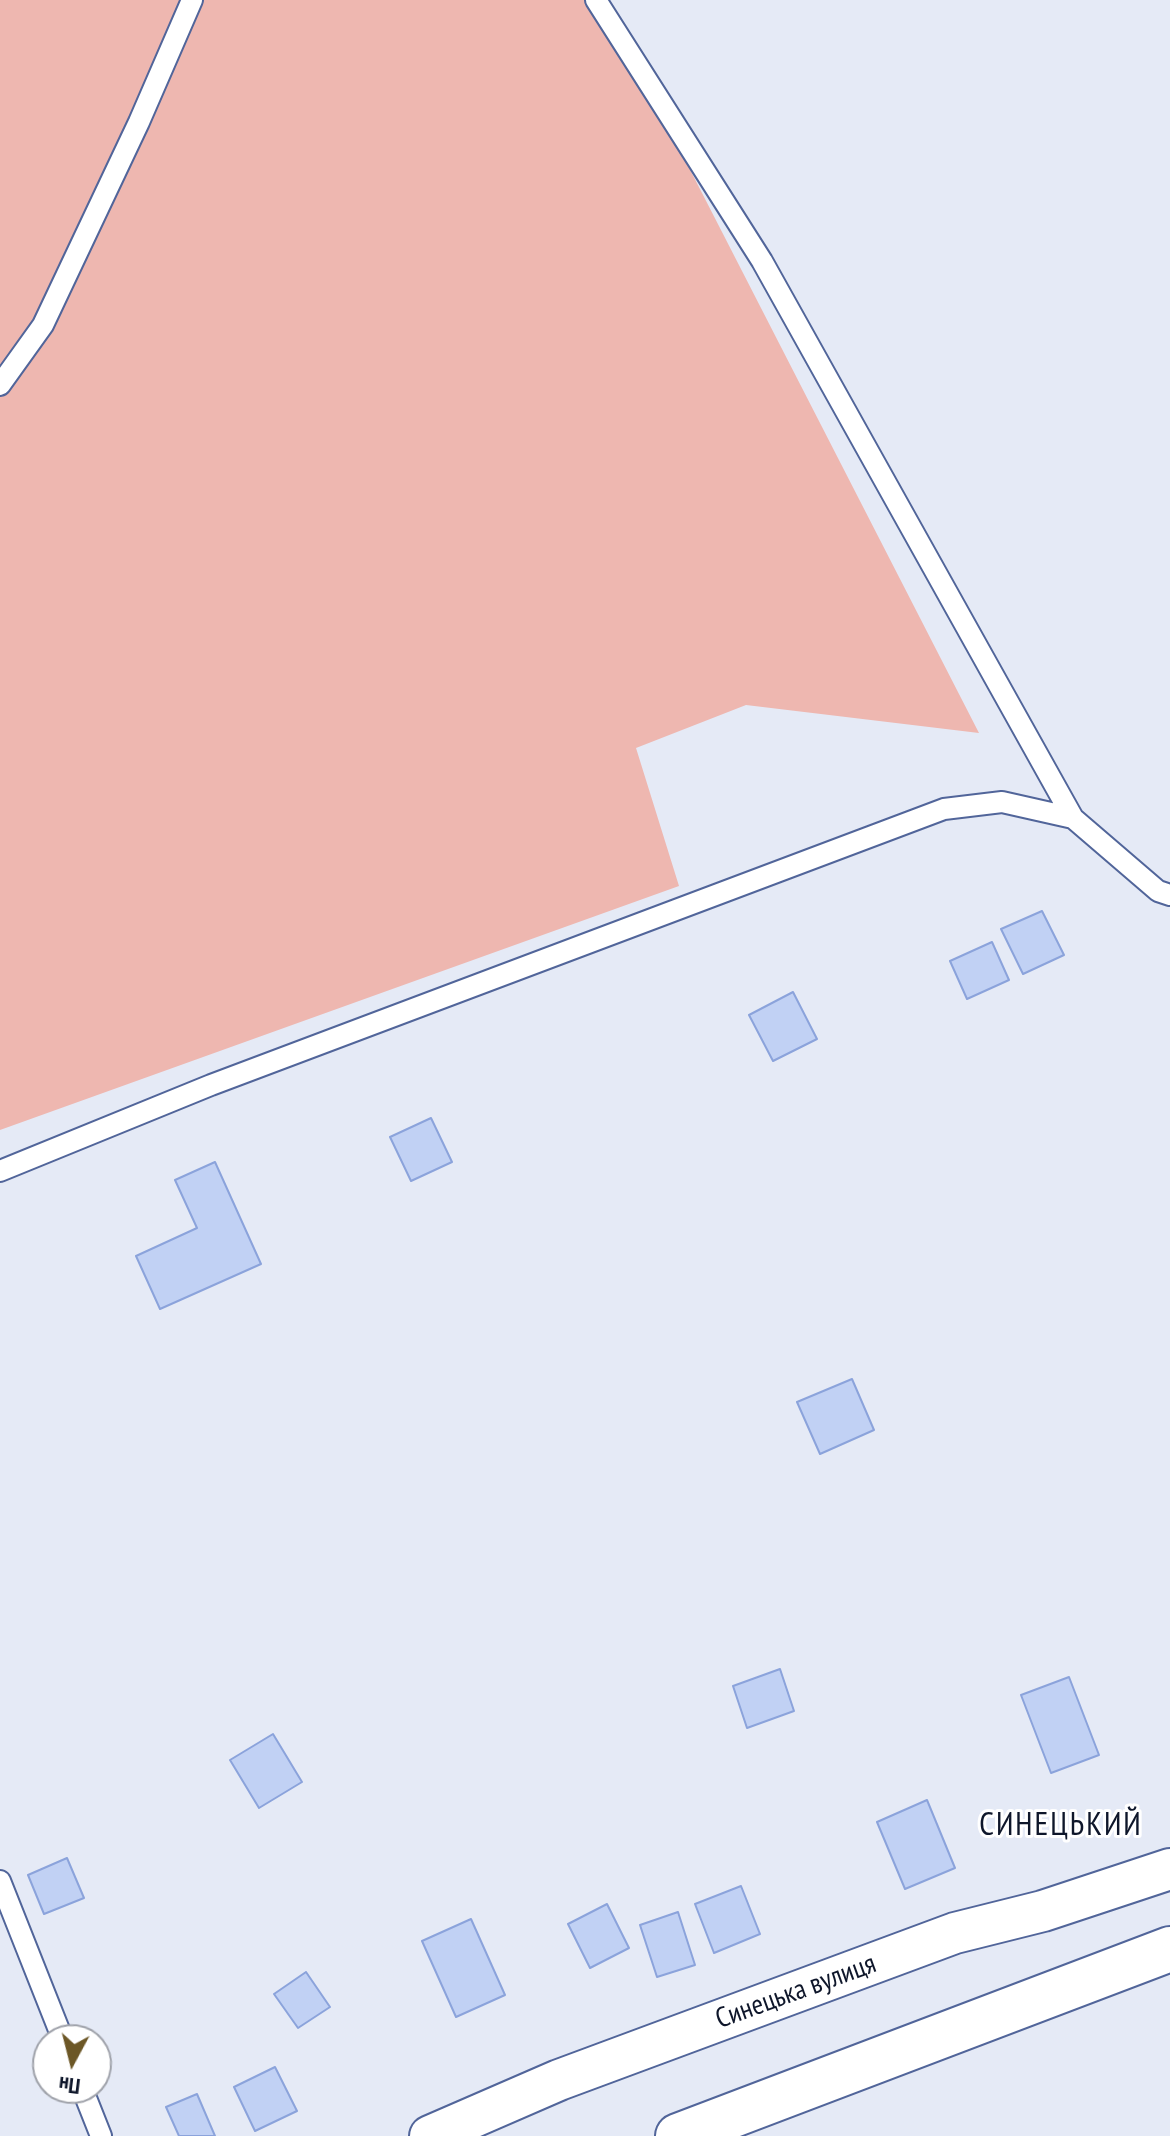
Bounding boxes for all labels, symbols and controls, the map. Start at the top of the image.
district label: СИНЕЦЬКИЙ [979,1807,1143,1845]
street label: Синецька вулиця [711,1947,881,2037]
north arrow [32,2024,112,2104]
text: Пн [57,2071,82,2101]

